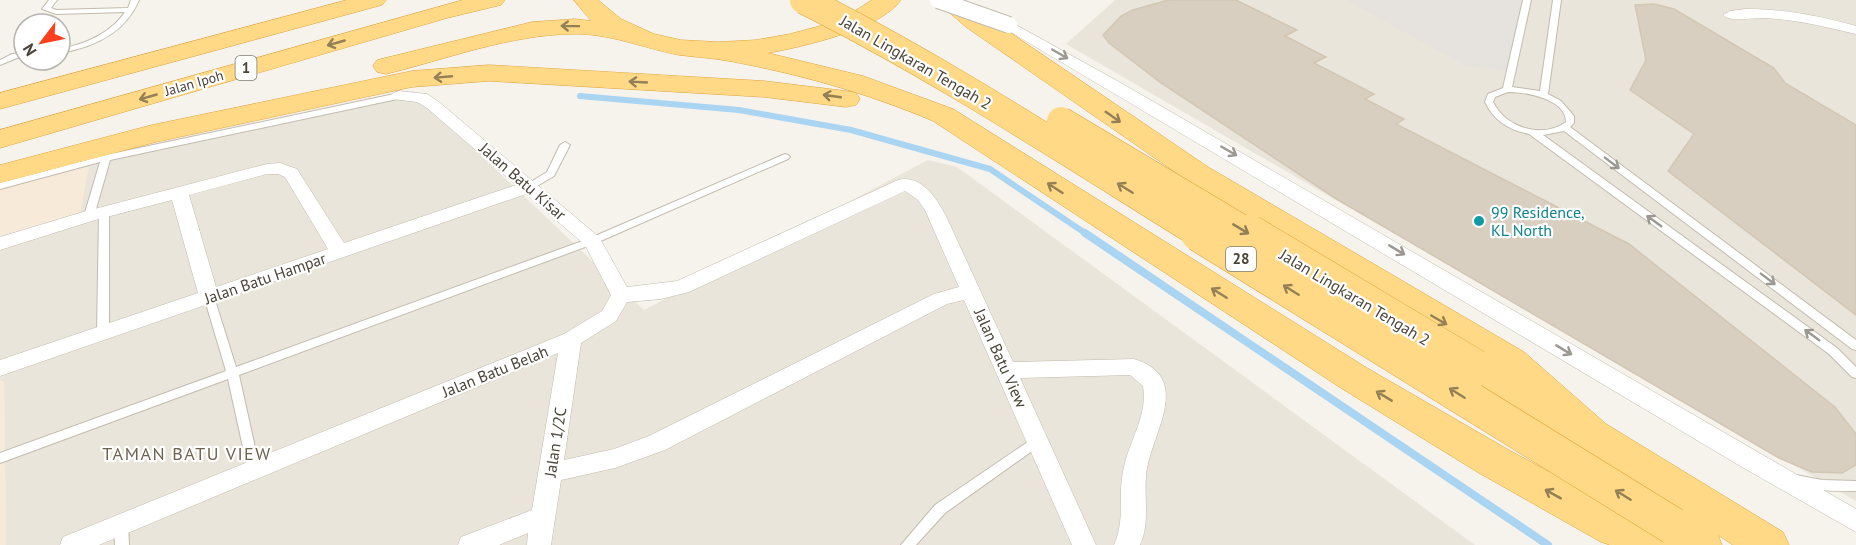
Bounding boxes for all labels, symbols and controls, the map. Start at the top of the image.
street label: Jalan Lingkaran Tengah 2 [836,10,995,114]
north arrow [12,12,72,72]
one-way arrow [560,20,580,32]
one-way arrow [327,38,346,49]
text: N [18,40,41,60]
one-way arrow [1051,48,1068,60]
road number: 1 [236,56,256,80]
street label: Jalan Ipoh [162,66,225,100]
one-way arrow [434,72,453,83]
one-way arrow [628,76,648,87]
one-way arrow [823,91,842,102]
one-way arrow [139,92,158,103]
one-way arrow [1105,111,1121,123]
street label: Jalan Batu Kisar [475,137,571,224]
one-way arrow [1220,145,1237,157]
one-way arrow [1603,157,1619,169]
one-way arrow [1046,181,1063,194]
one-way arrow [1117,181,1134,193]
place label: 99 Residence, KL North [1491,202,1585,240]
marker: 99 Residence, KL North [1472,214,1486,228]
one-way arrow [1647,215,1663,227]
one-way arrow [1232,223,1249,235]
street label: Jalan Lingkaran Tengah 2 [1275,244,1434,350]
one-way arrow [1388,244,1405,256]
road number: 28 [1226,247,1256,271]
street label: Jalan Batu Hampar [200,248,329,309]
one-way arrow [1760,273,1776,286]
one-way arrow [1283,284,1300,296]
one-way arrow [1211,286,1228,298]
street label: Jalan Batu View [970,304,1032,411]
one-way arrow [1430,314,1447,326]
one-way arrow [1804,329,1820,342]
street label: Jalan Batu Belah [438,341,551,402]
one-way arrow [1555,344,1572,356]
one-way arrow [1449,386,1466,398]
one-way arrow [1376,390,1393,402]
street label: Jalan 1/2C [539,406,570,479]
district label: TAMAN BATU VIEW [102,442,272,465]
one-way arrow [1544,488,1562,499]
one-way arrow [1615,489,1632,501]

